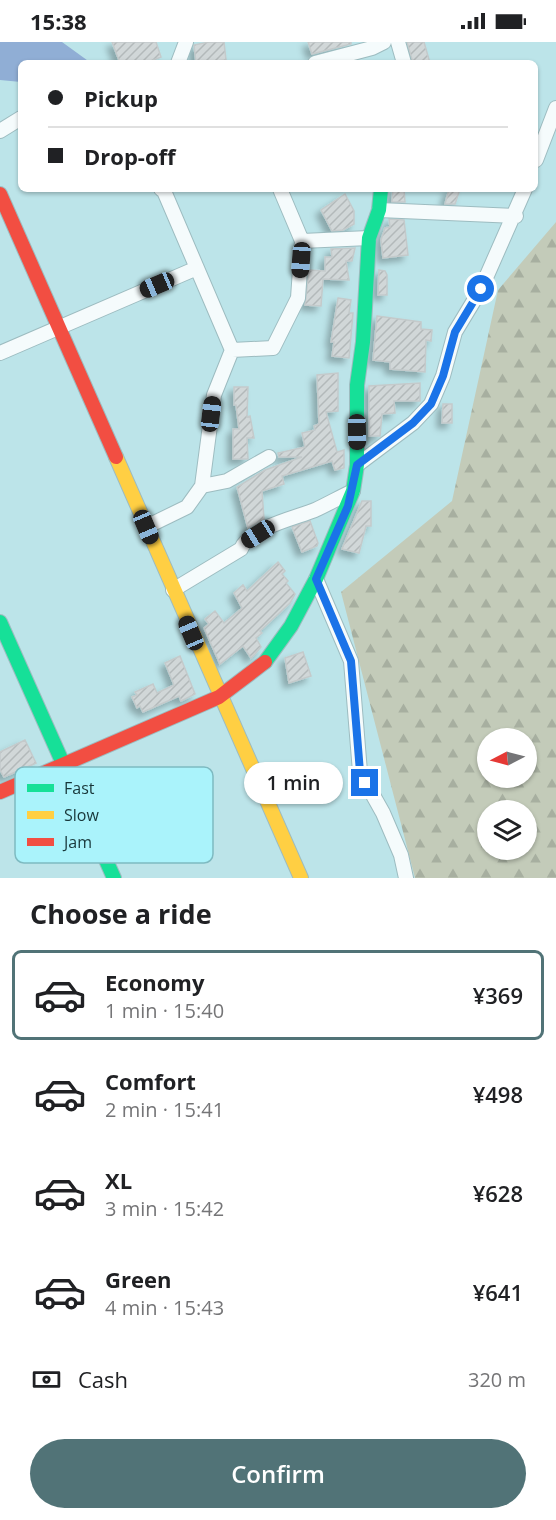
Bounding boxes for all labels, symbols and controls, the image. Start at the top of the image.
text: 15:38 [30,6,87,36]
text: Pickup [84,83,158,113]
text: Drop-off [84,141,176,171]
car [291,241,311,279]
car [137,270,177,300]
route start [467,275,494,302]
car [200,395,222,433]
car [348,414,366,450]
car [131,507,161,547]
car [238,517,278,551]
car [176,613,206,653]
north arrow [477,728,537,788]
map controls [477,728,537,860]
callout: 1 min [245,762,344,804]
legend [15,767,213,863]
text: 1 min [267,769,321,796]
route end [351,769,378,796]
text: Fast [64,777,95,799]
button: layers [477,800,537,860]
text: Slow [64,804,99,826]
text: Jam [62,831,92,853]
text: Choose a ride [30,895,212,932]
text: Economy [105,967,204,997]
icon: car [33,968,87,1022]
text: ¥369 [473,980,523,1010]
text: 1 min · 15:40 [105,997,224,1024]
text: Comfort [105,1066,196,1096]
icon: car [33,1067,87,1121]
text: ¥498 [473,1079,523,1109]
text: 2 min · 15:41 [105,1096,224,1123]
text: XL [105,1165,132,1195]
icon: car [33,1166,87,1220]
text: ¥628 [473,1178,523,1208]
text: 3 min · 15:42 [105,1195,224,1222]
text: Green [105,1264,171,1294]
icon: car [33,1265,87,1319]
text: ¥641 [473,1277,523,1307]
text: 4 min · 15:43 [105,1294,224,1321]
icon: cash [30,1363,63,1396]
text: Cash [78,1364,128,1394]
text: 320 m [468,1366,526,1393]
button: Confirm [30,1439,526,1508]

